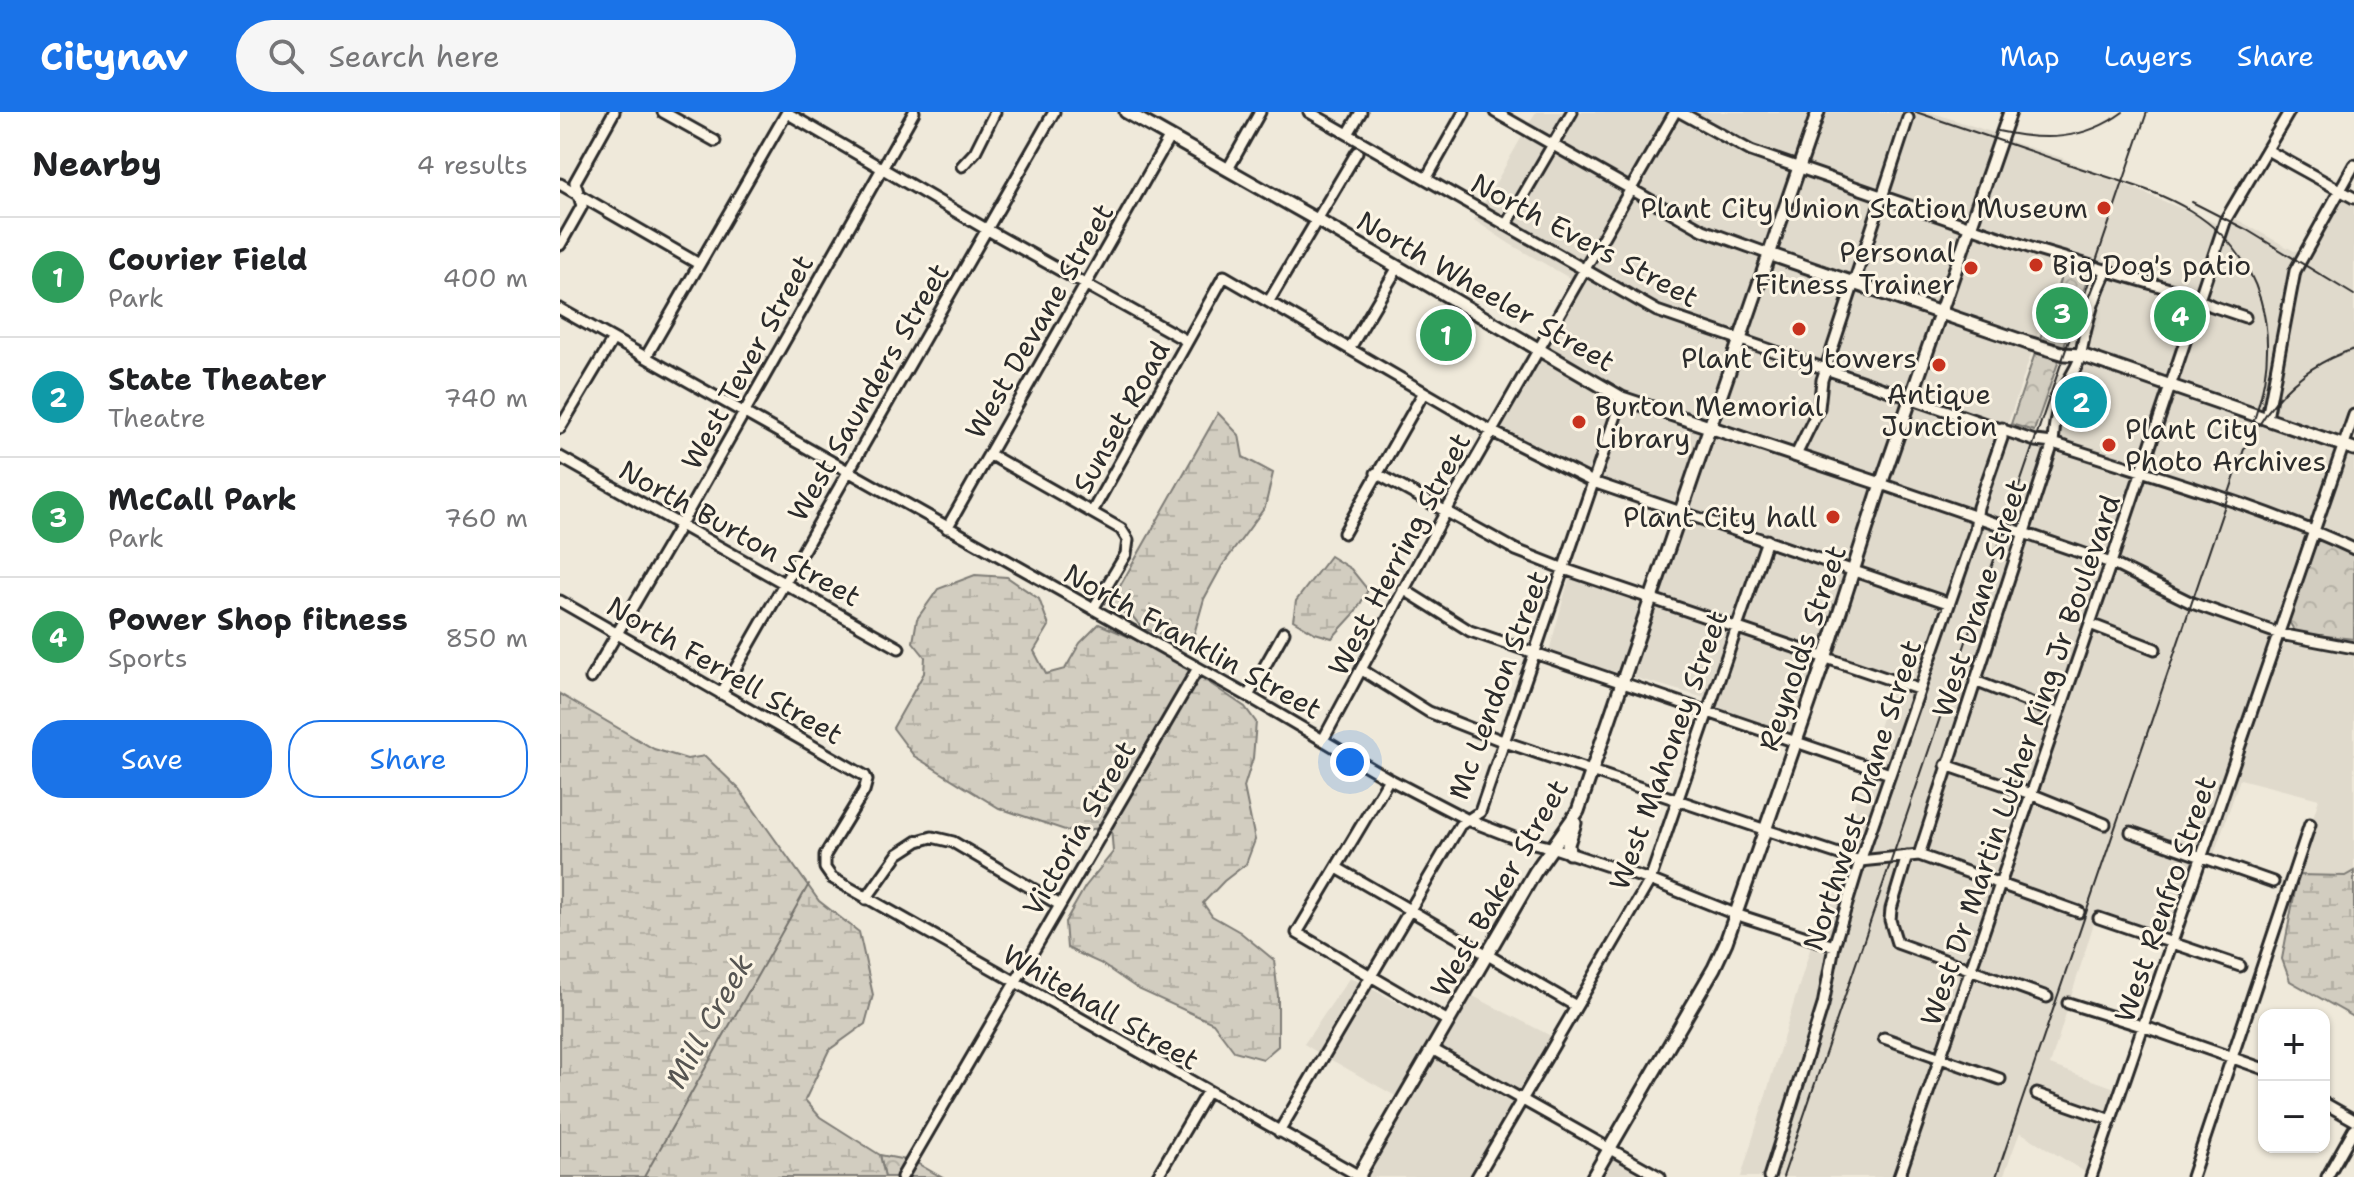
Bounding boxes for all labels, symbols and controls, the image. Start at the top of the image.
search box [236,20,796,92]
text: Citynav [40,31,188,82]
icon: search [264,34,308,78]
text: Search here [328,36,500,77]
text: Map [2000,37,2060,75]
text: Layers [2104,37,2193,75]
text: Share [2237,37,2314,75]
text: Nearby [32,141,162,187]
text: 4 results [416,147,528,182]
street label: North Evers Street [1465,164,1705,316]
place label: Plant City Union Station Museum [1640,189,2088,227]
street label: West Devane Street [956,196,1122,446]
marker: Plant City Union Station Museum [2095,199,2113,217]
street label: North Wheeler Street [1350,202,1622,380]
place label: Personal Fitness Trainer [1755,233,1956,303]
text: Courier Field [108,239,308,280]
place label: Big Dog's patio [2052,246,2251,284]
street label: West Tever Street [672,248,822,476]
street label: West Saunders Street [778,256,958,528]
marker: Big Dog's patio [2027,256,2045,274]
marker: Personal Fitness Trainer [1962,259,1980,277]
text: 1 [52,260,64,295]
text: 400 m [443,260,528,295]
text: Park [108,280,164,315]
pin: 3 [2036,283,2088,343]
pin: 4 [2154,286,2206,346]
pin: 1 [1420,305,1472,365]
marker: Plant City towers [1790,320,1808,338]
street label: Sunset Road [1063,334,1179,500]
place label: Plant City towers [1681,339,1917,377]
marker: Antique Junction [1930,356,1948,374]
text: State Theater [108,359,327,400]
pin: 2 [2055,372,2107,432]
place label: Antique Junction [1881,375,1997,445]
text: 2 [49,380,67,415]
text: 740 m [443,380,528,415]
place label: Burton Memorial Library [1595,387,1824,457]
text: Theatre [108,400,206,435]
place label: Plant City Photo Archives [2125,410,2326,480]
marker: Burton Memorial Library [1570,413,1588,431]
street label: West Herring Street [1319,426,1479,682]
marker: Plant City Photo Archives [2100,436,2118,454]
street label: North Burton Street [612,451,868,615]
street label: West Drane Street [1923,474,2035,722]
text: McCall Park [108,479,297,520]
street label: West Dr Martin Luther King Jr Boulevard [1911,489,2129,1031]
place label: Plant City hall [1623,498,1818,536]
text: 3 [49,500,67,535]
text: 760 m [444,500,528,535]
marker: Plant City hall [1824,508,1842,526]
text: Park [108,520,164,555]
street label: Reynolds Street [1749,540,1855,756]
street label: North Franklin Street [1057,554,1329,728]
street label: Mc Lendon Street [1439,565,1557,805]
street label: North Ferrell Street [600,587,850,753]
text: Power Shop fitness [108,599,408,640]
street label: West Mahoney Street [1600,605,1736,895]
text: 4 [49,620,67,655]
text: 850 m [445,620,528,655]
street label: Northwest Drane Street [1794,635,1930,955]
text: Sports [108,640,188,675]
button: Save [32,720,272,798]
button: Share [288,720,528,798]
street label: Victoria Street [1013,733,1145,923]
your location [1330,742,1370,782]
street label: West Renfro Street [2105,771,2225,1027]
street label: West Baker Street [1421,772,1577,1004]
street label: Whitehall Street [996,935,1206,1079]
water label: Mill Creek [655,946,763,1096]
map controls [2258,1009,2330,1153]
button: + [2258,1009,2330,1081]
button: − [2258,1081,2330,1153]

